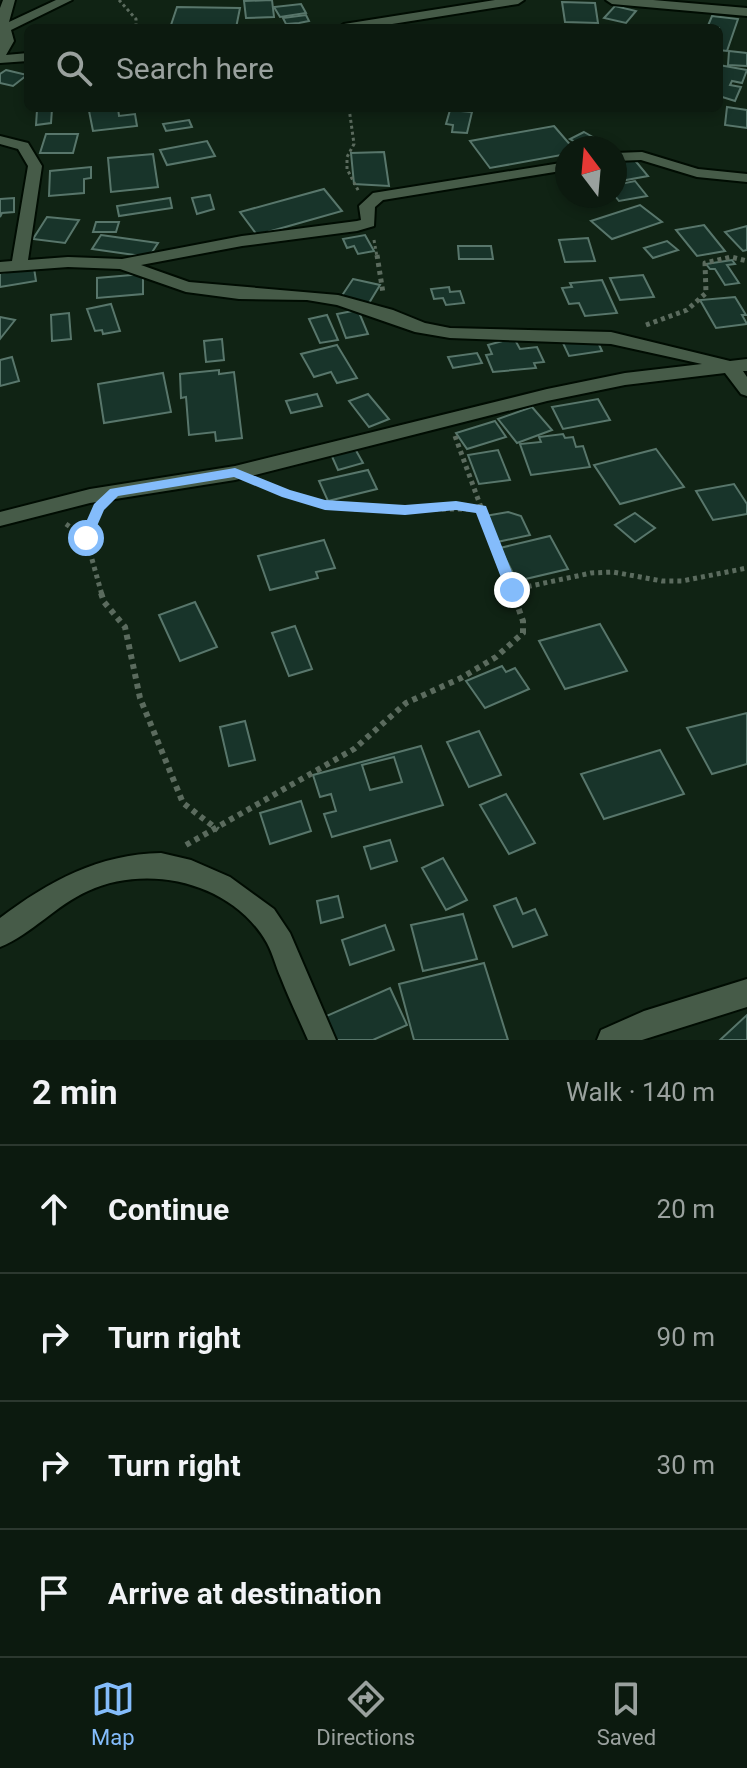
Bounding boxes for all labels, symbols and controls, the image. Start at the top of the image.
search box [24,24,723,112]
icon: search [52,46,96,90]
text: Search here [116,51,274,86]
north arrow [555,136,627,208]
route start [68,520,104,556]
route end [494,572,530,608]
text: 2 min [32,1072,117,1112]
text: Walk · 140 m [566,1077,715,1107]
icon: ahead [32,1187,76,1231]
text: Continue [108,1192,229,1227]
text: 20 m [657,1194,715,1224]
icon: right [32,1315,76,1359]
text: Turn right [108,1320,241,1355]
text: 90 m [657,1322,715,1352]
icon: right [32,1443,76,1487]
text: Turn right [108,1448,241,1483]
text: 30 m [657,1450,715,1480]
icon: arrive [32,1571,76,1615]
text: Arrive at destination [108,1576,382,1611]
tab: Map [91,1677,135,1750]
tab: Directions [316,1677,415,1750]
tab: Saved [597,1677,656,1750]

